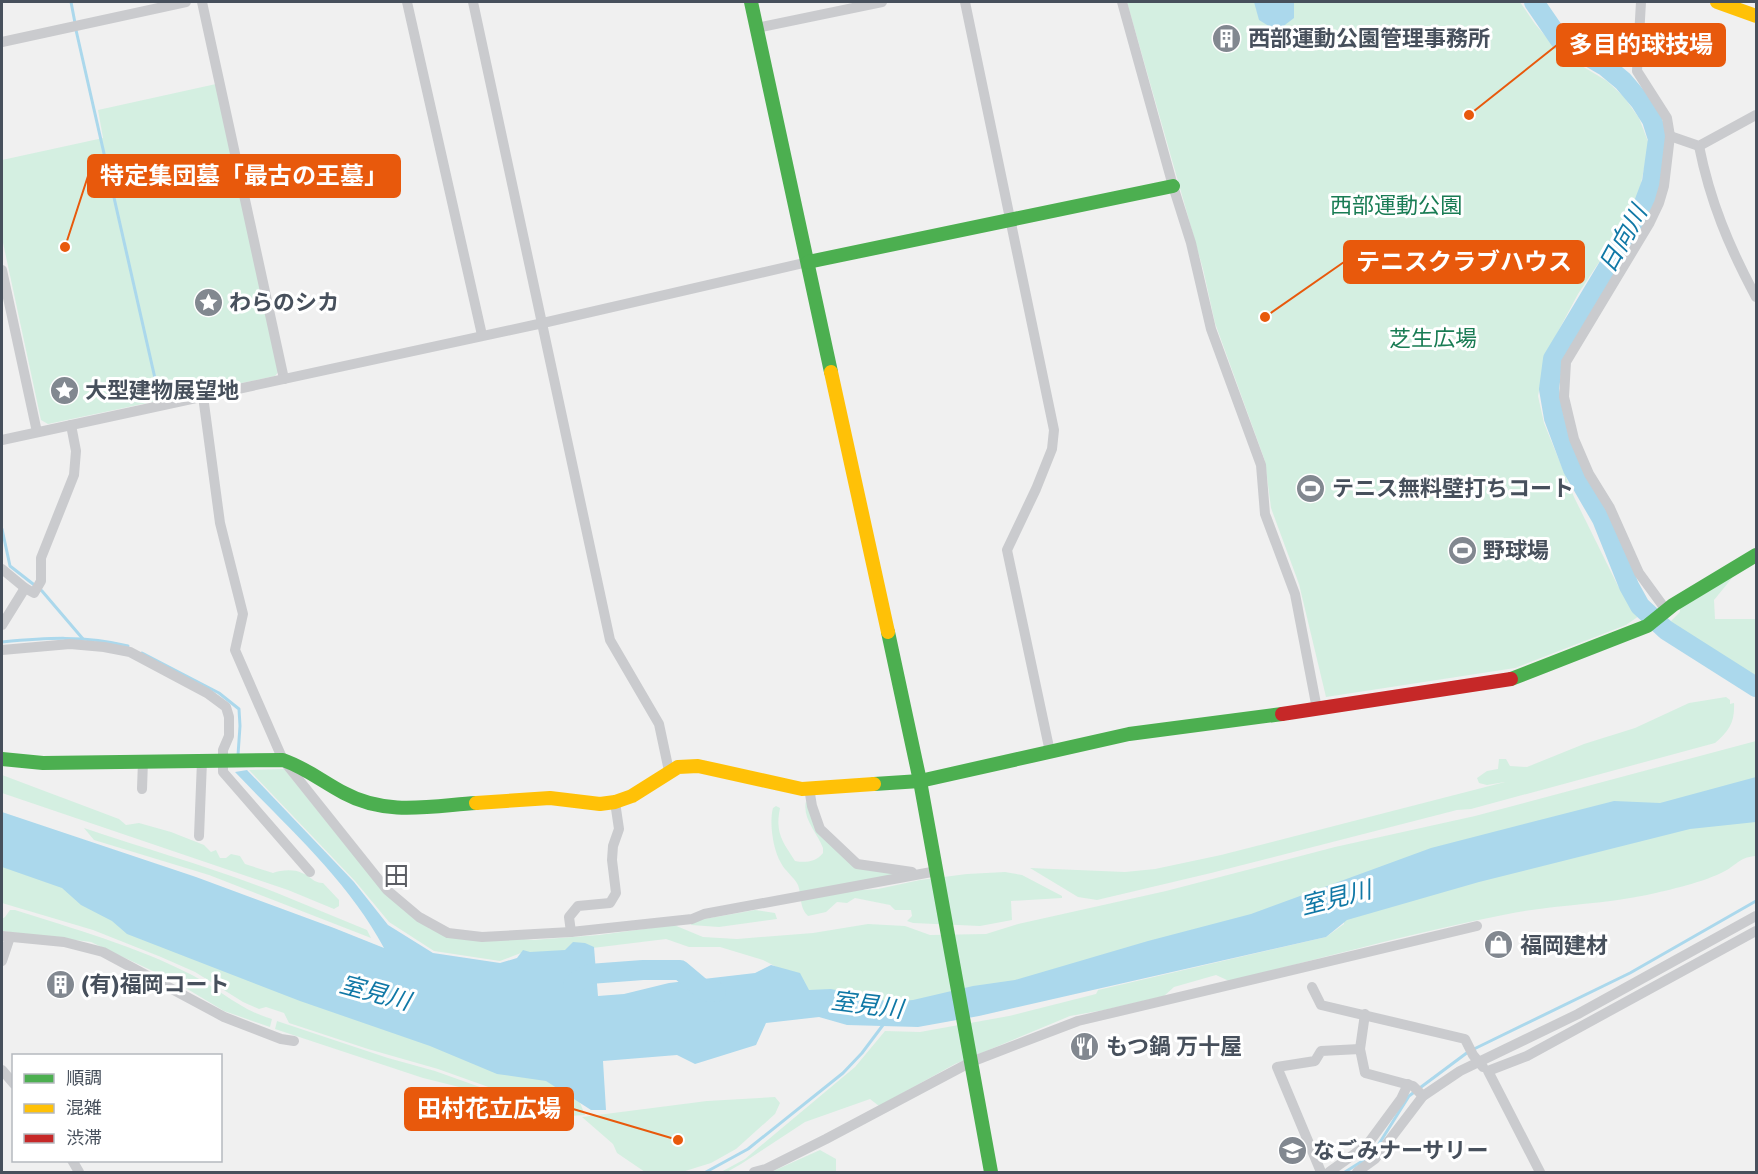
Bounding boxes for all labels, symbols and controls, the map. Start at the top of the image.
building icon: 西部運動公園管理事務所 [1211,22,1243,54]
callout: 多目的球技場 [1557,24,1725,66]
place label: 西部運動公園管理事務所 [1248,25,1490,52]
text: 多目的球技場 [1569,30,1713,60]
callout: 特定集団墓「最古の王墓」 [88,155,400,197]
text: 特定集団墓「最古の王墓」 [100,161,388,191]
park label: 西部運動公園 [1330,192,1462,219]
water label: 日向川 [1592,198,1655,278]
callout: テニスクラブハウス [1344,241,1584,283]
text: テニスクラブハウス [1356,247,1572,277]
place icon: わらのシカ [192,286,224,318]
place label: わらのシカ [229,289,339,316]
park label: 芝生広場 [1389,325,1477,352]
place icon: 大型建物展望地 [48,374,80,406]
place label: 大型建物展望地 [85,377,239,404]
sports icon: テニス無料壁打ちコート [1295,472,1327,504]
place label: テニス無料壁打ちコート [1332,475,1574,502]
sports icon: 野球場 [1446,534,1478,566]
place label: 野球場 [1483,537,1549,564]
district label: 田 [383,861,409,893]
water label: 室見川 [1297,874,1377,921]
shop icon: 福岡建材 [1483,929,1515,961]
place label: 福岡建材 [1520,932,1608,959]
building icon: (有)福岡コート [44,968,76,1000]
water label: 室見川 [336,969,417,1018]
place label: (有)福岡コート [81,971,230,998]
water label: 室見川 [829,986,908,1025]
restaurant icon: もつ鍋 万十屋 [1069,1030,1101,1062]
place label: もつ鍋 万十屋 [1106,1033,1242,1060]
legend [12,1054,222,1162]
text: 順調 [66,1067,102,1089]
callout: 田村花立広場 [405,1088,573,1130]
text: 田村花立広場 [417,1094,561,1124]
text: 混雑 [66,1097,102,1119]
text: 渋滞 [66,1127,102,1149]
school or university icon: なごみナーサリー [1276,1134,1308,1166]
place label: なごみナーサリー [1313,1137,1489,1164]

